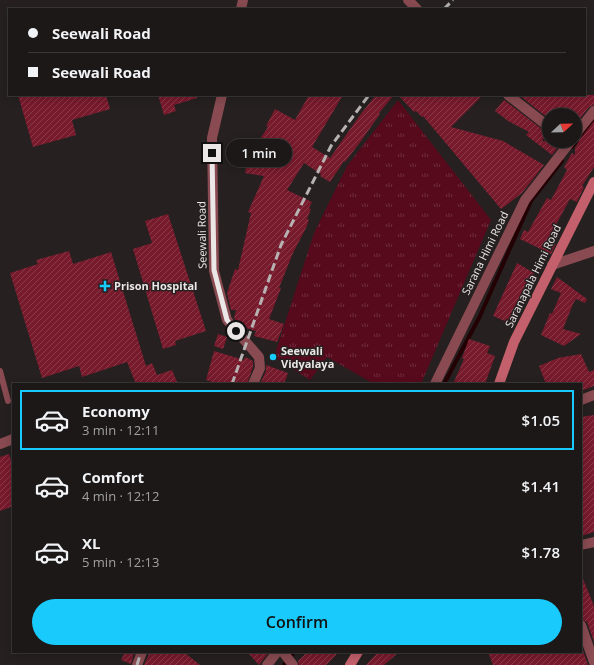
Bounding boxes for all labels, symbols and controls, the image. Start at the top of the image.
text: Seewali Road [52,23,151,43]
text: Seewali Road [52,62,151,82]
north arrow [542,108,582,148]
map controls [542,108,582,148]
callout: 1 min [226,139,292,167]
route end [203,144,221,162]
text: 1 min [241,144,277,162]
street label: Seewali Road [193,201,210,269]
street label: Sarana Himi Road [458,208,511,297]
street label: Saranapala Himi Road [501,222,564,330]
place label: Prison Hospital [114,278,197,293]
marker: Prison Hospital [99,280,111,292]
route start [227,322,245,340]
place label: Seewali Vidyalaya [281,343,334,371]
marker: Seewali Vidyalaya [268,352,278,362]
text: Economy [82,401,150,421]
icon: car [34,402,70,438]
text: $1.05 [522,410,560,430]
text: 3 min · 12:11 [82,421,159,439]
text: Comfort [82,467,144,487]
icon: car [34,468,70,504]
text: $1.41 [522,476,560,496]
text: 4 min · 12:12 [82,487,159,505]
text: XL [82,533,100,553]
icon: car [34,534,70,570]
text: $1.78 [522,542,560,562]
text: 5 min · 12:13 [82,553,159,571]
button: Confirm [32,599,562,645]

